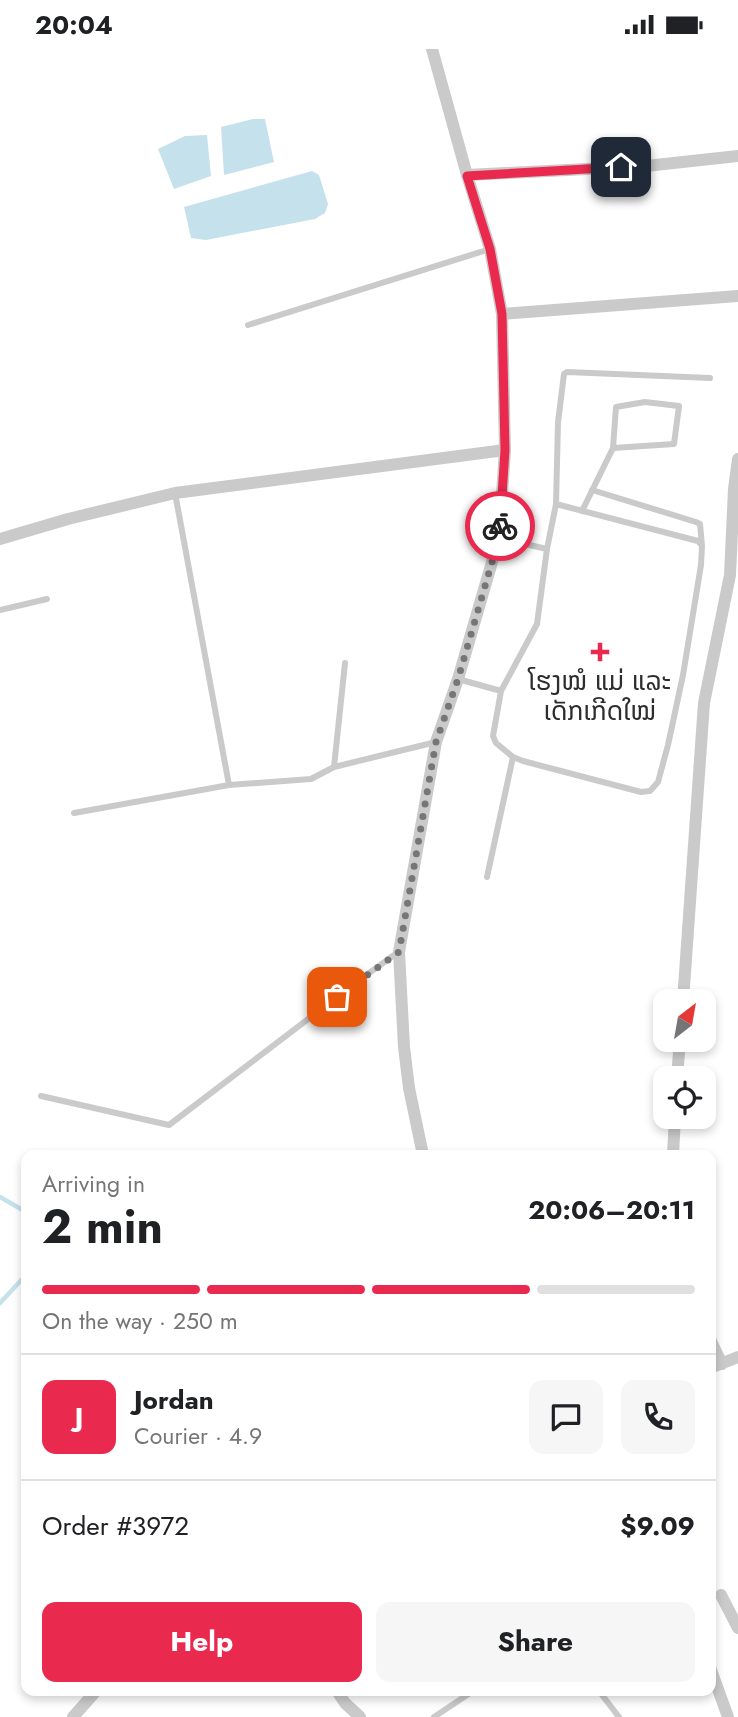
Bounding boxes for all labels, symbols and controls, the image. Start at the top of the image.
text: 20:04 [35,6,113,44]
pin [591,137,651,197]
icon: home [602,148,640,186]
courier [465,491,535,561]
icon: bike [481,507,519,545]
marker: ໂຮງໝໍ ແມ່ ແລະ ເດັກເກີດໃໝ່ [590,642,610,662]
place label: ໂຮງໝໍ ແມ່ ແລະ ເດັກເກີດໃໝ່ [528,662,671,730]
pin [307,967,367,1027]
icon: bag [318,978,356,1016]
north arrow [653,989,716,1052]
map controls [653,989,716,1129]
button: locate [653,1066,716,1129]
text: Arriving in [42,1167,145,1201]
text: 20:06–20:11 [528,1191,695,1229]
text: 2 min [42,1194,163,1260]
text: On the way · 250 m [42,1304,238,1338]
button: chat [529,1380,603,1454]
button: phone [621,1380,695,1454]
text: Jordan [134,1381,214,1419]
text: J [75,1398,83,1436]
text: Courier · 4.9 [134,1419,262,1453]
text: Order #3972 [42,1507,189,1545]
text: $9.09 [620,1507,695,1545]
button: Help [42,1602,362,1682]
button: Share [376,1602,695,1682]

